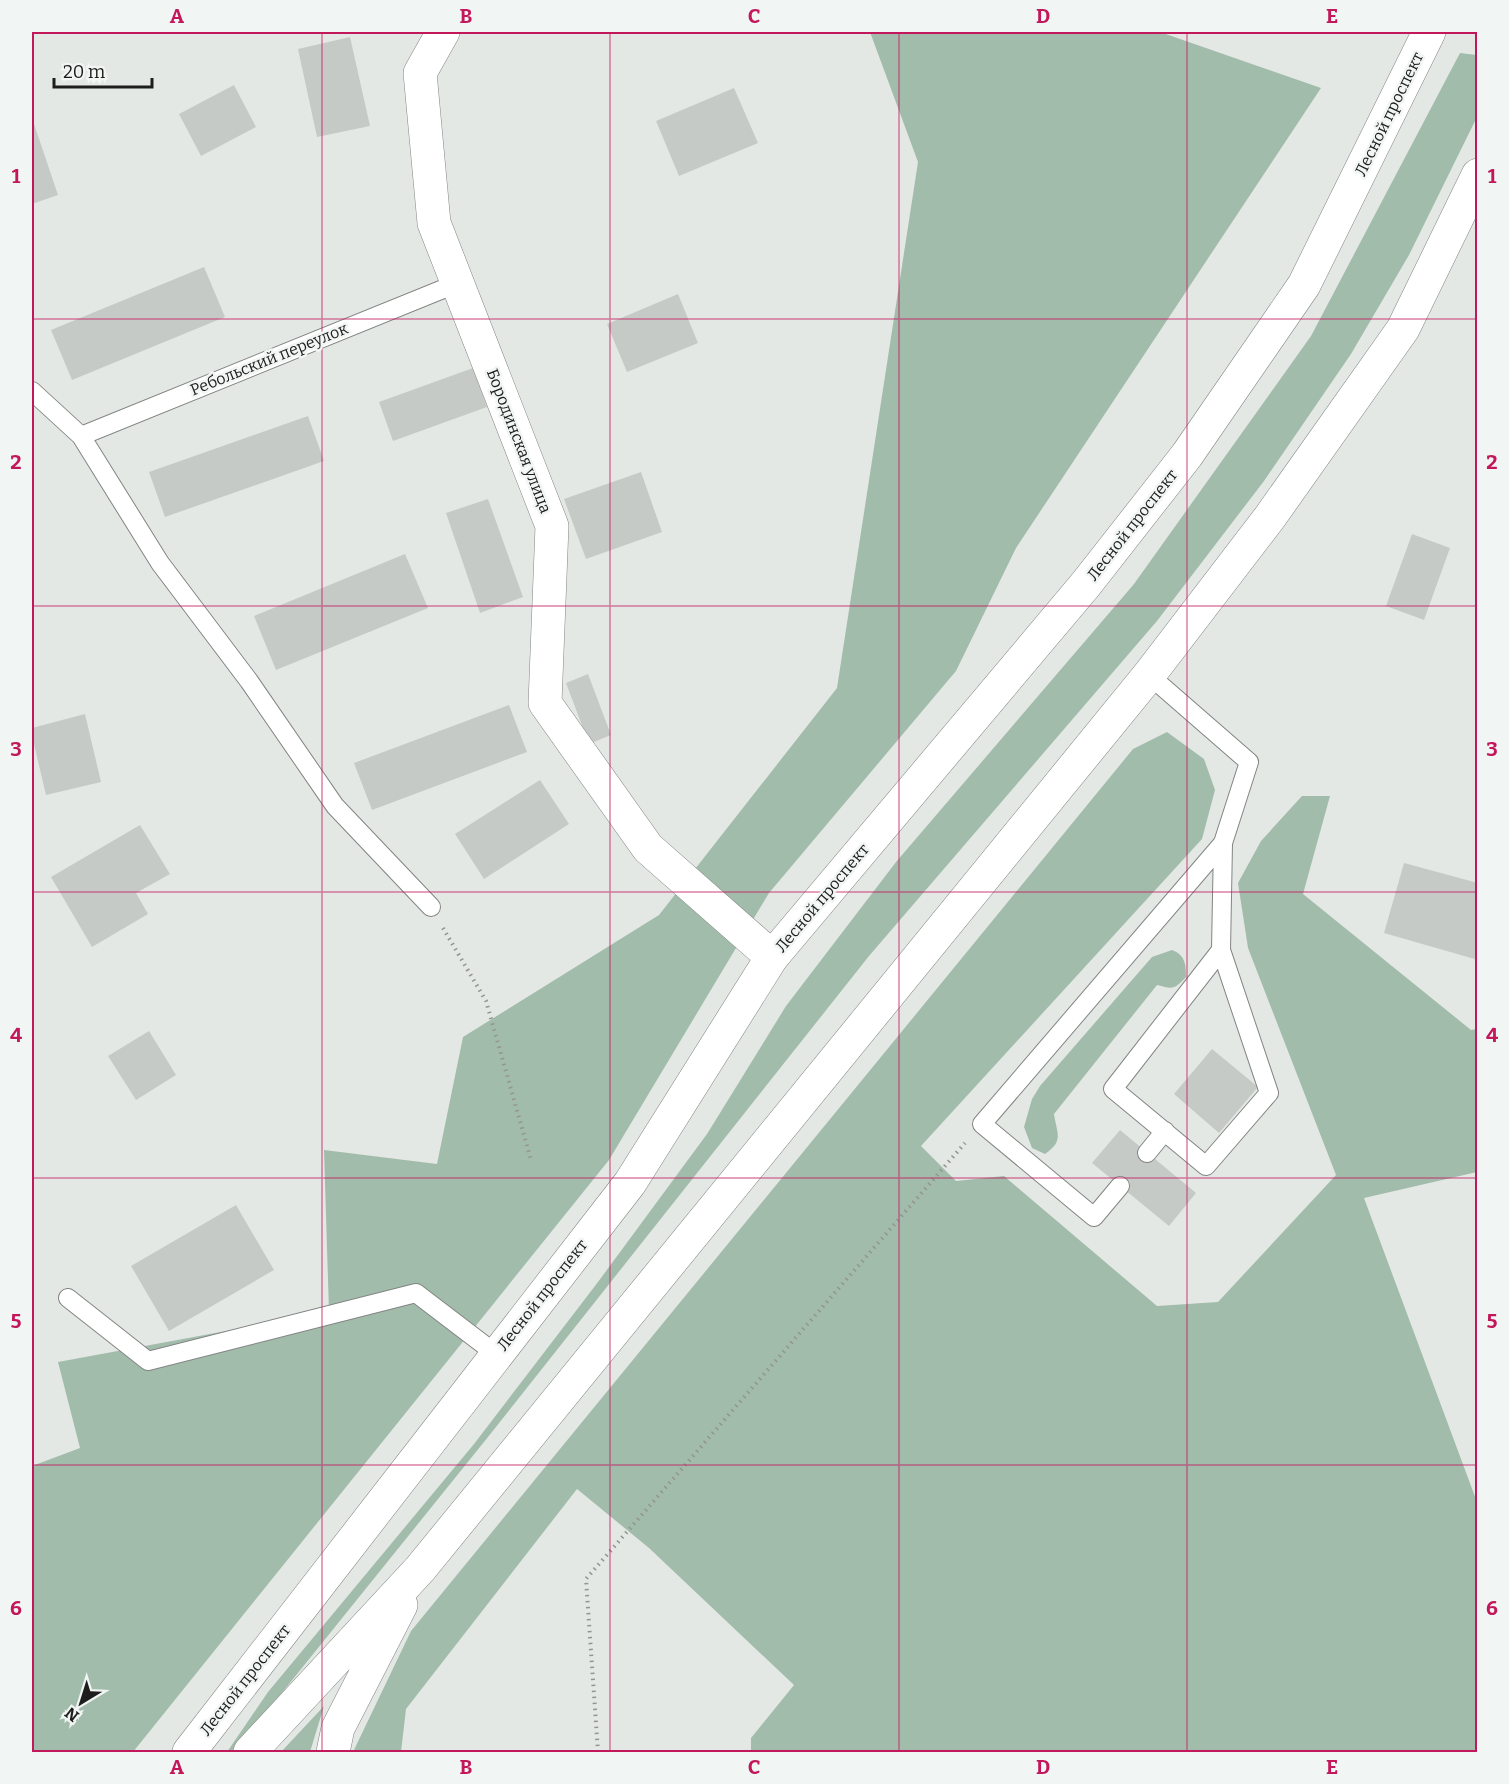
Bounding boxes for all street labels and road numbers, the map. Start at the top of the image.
street label: Лесной проспект [1351,49,1427,179]
street label: Ребольский переулок [187,318,351,399]
street label: Бородинская улица [483,366,555,516]
street label: Лесной проспект [1083,466,1181,584]
street label: Лесной проспект [771,840,873,956]
street label: Лесной проспект [493,1236,591,1354]
street label: Лесной проспект [196,1621,294,1739]

